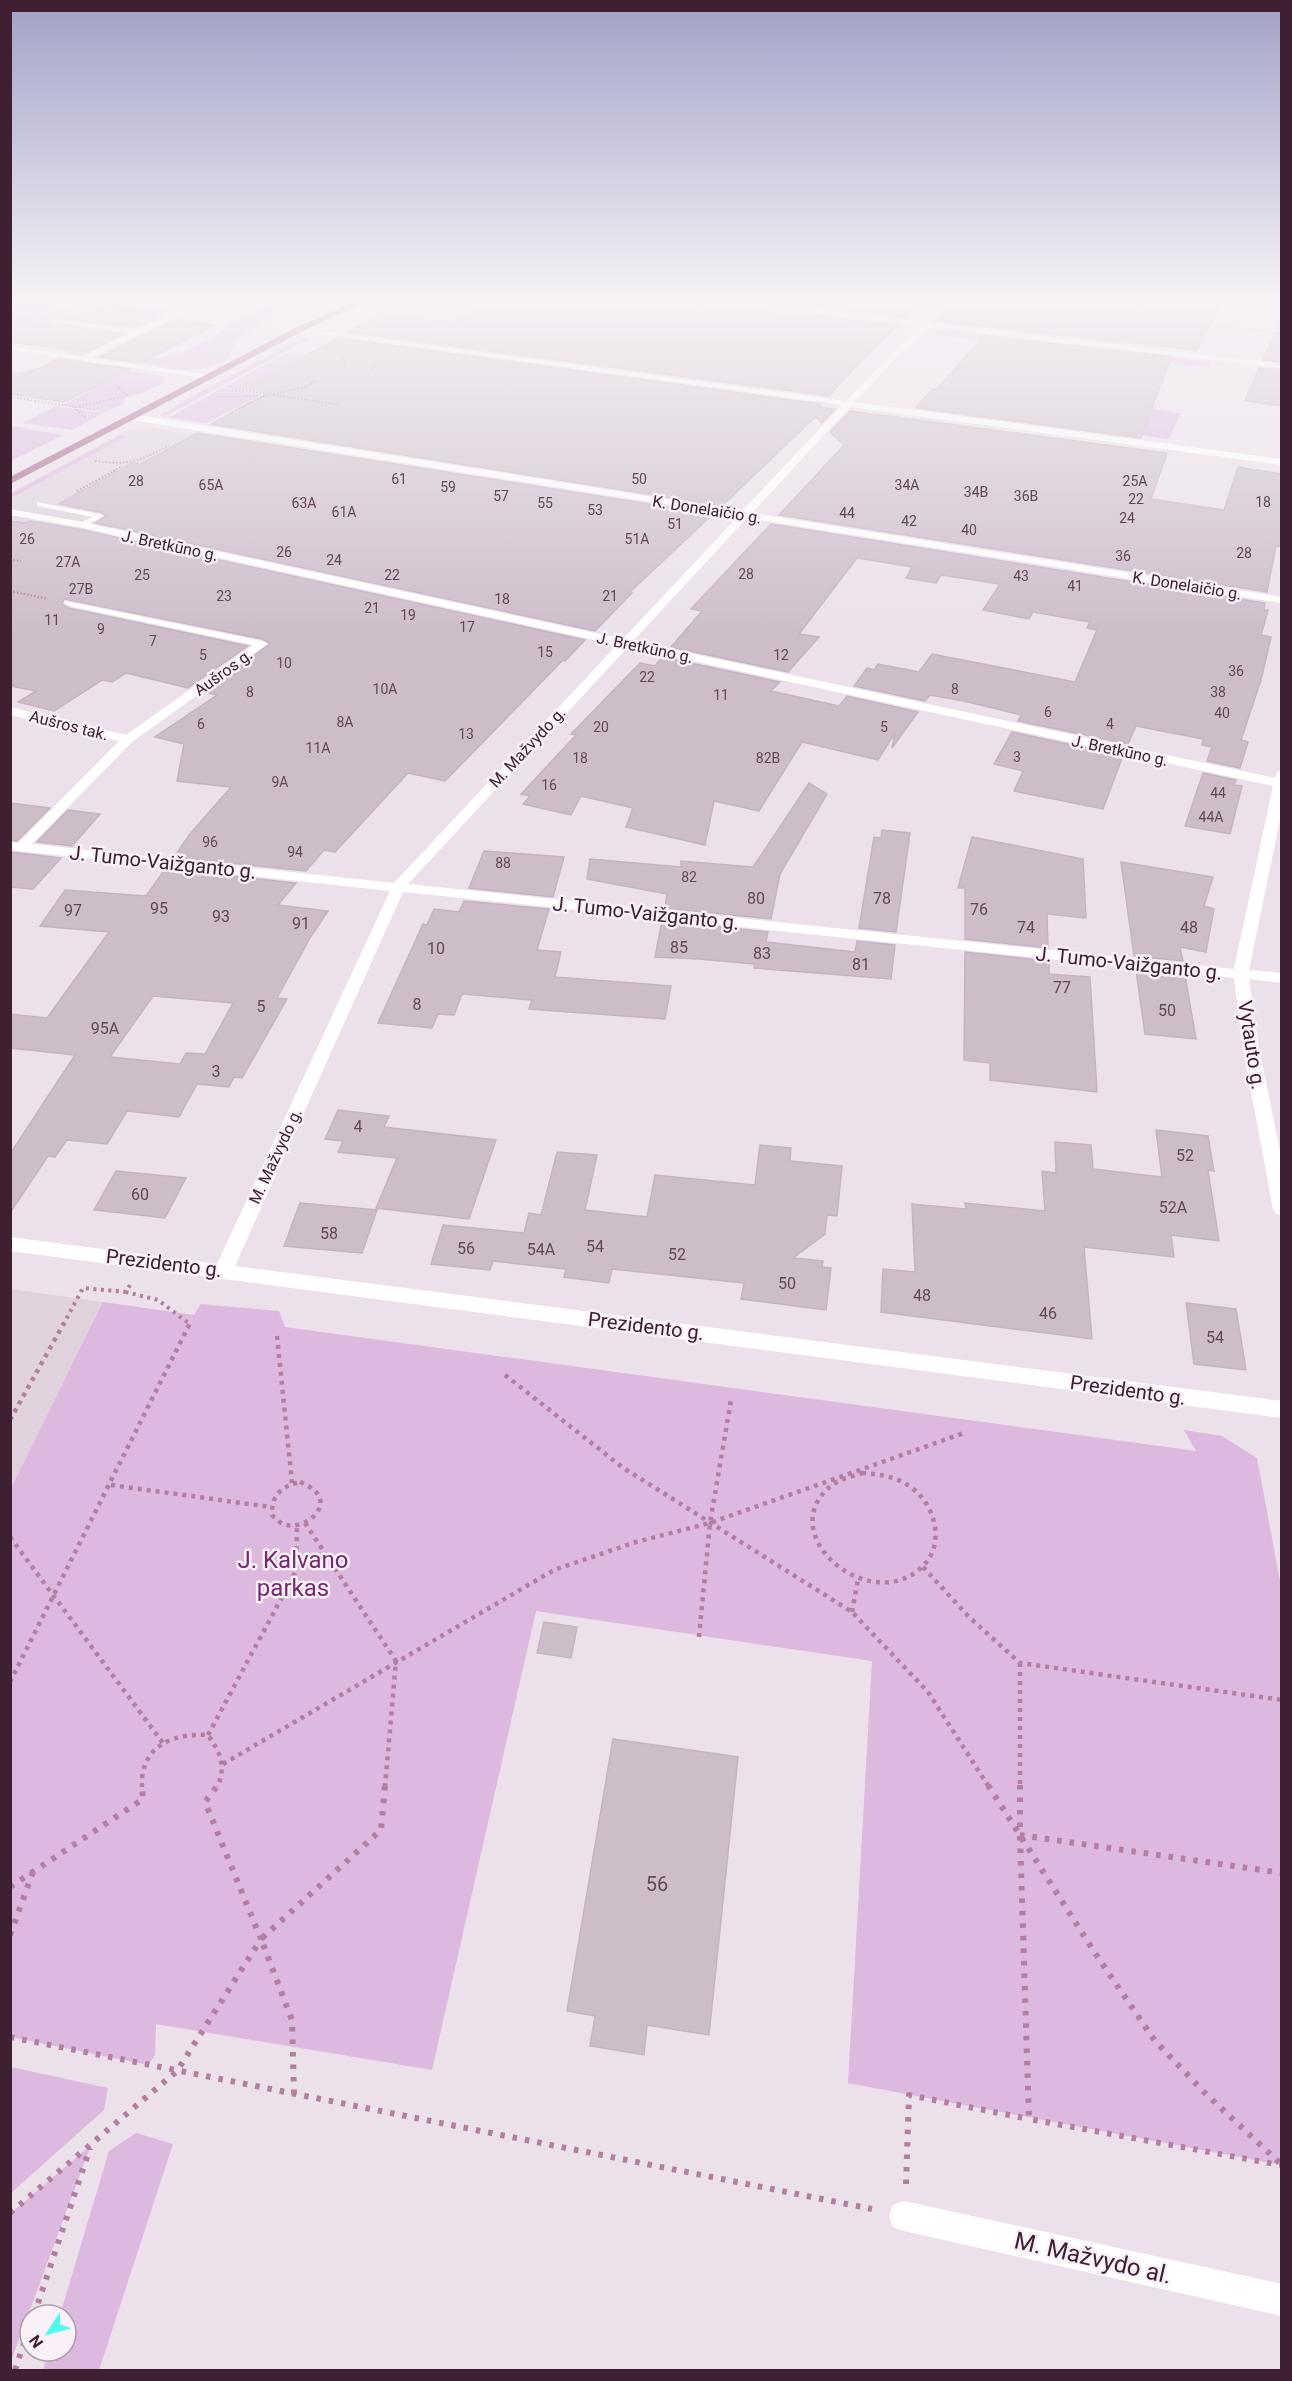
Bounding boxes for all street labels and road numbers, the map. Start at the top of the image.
street label: K. Donelaičio g. [651,491,763,527]
street label: J. Bretkūno g. [120,526,220,565]
street label: K. Donelaičio g. [1131,567,1243,603]
street label: J. Bretkūno g. [595,628,695,667]
street label: Aušros g. [191,645,256,700]
street label: M. Mažvydo g. [485,703,570,792]
street label: Aušros tak. [28,707,110,744]
street label: J. Bretkūno g. [1070,731,1170,770]
street label: J. Tumo-Vaižganto g. [68,840,258,884]
street label: J. Tumo-Vaižganto g. [551,891,741,935]
street label: J. Tumo-Vaižganto g. [1034,941,1224,985]
street label: Vytauto g. [1233,999,1271,1091]
street label: M. Mažvydo g. [245,1105,306,1207]
street label: Prezidento g. [105,1244,223,1282]
street label: Prezidento g. [587,1307,705,1345]
street label: Prezidento g. [1069,1370,1187,1410]
street label: M. Mažvydo al. [1012,2226,1174,2290]

